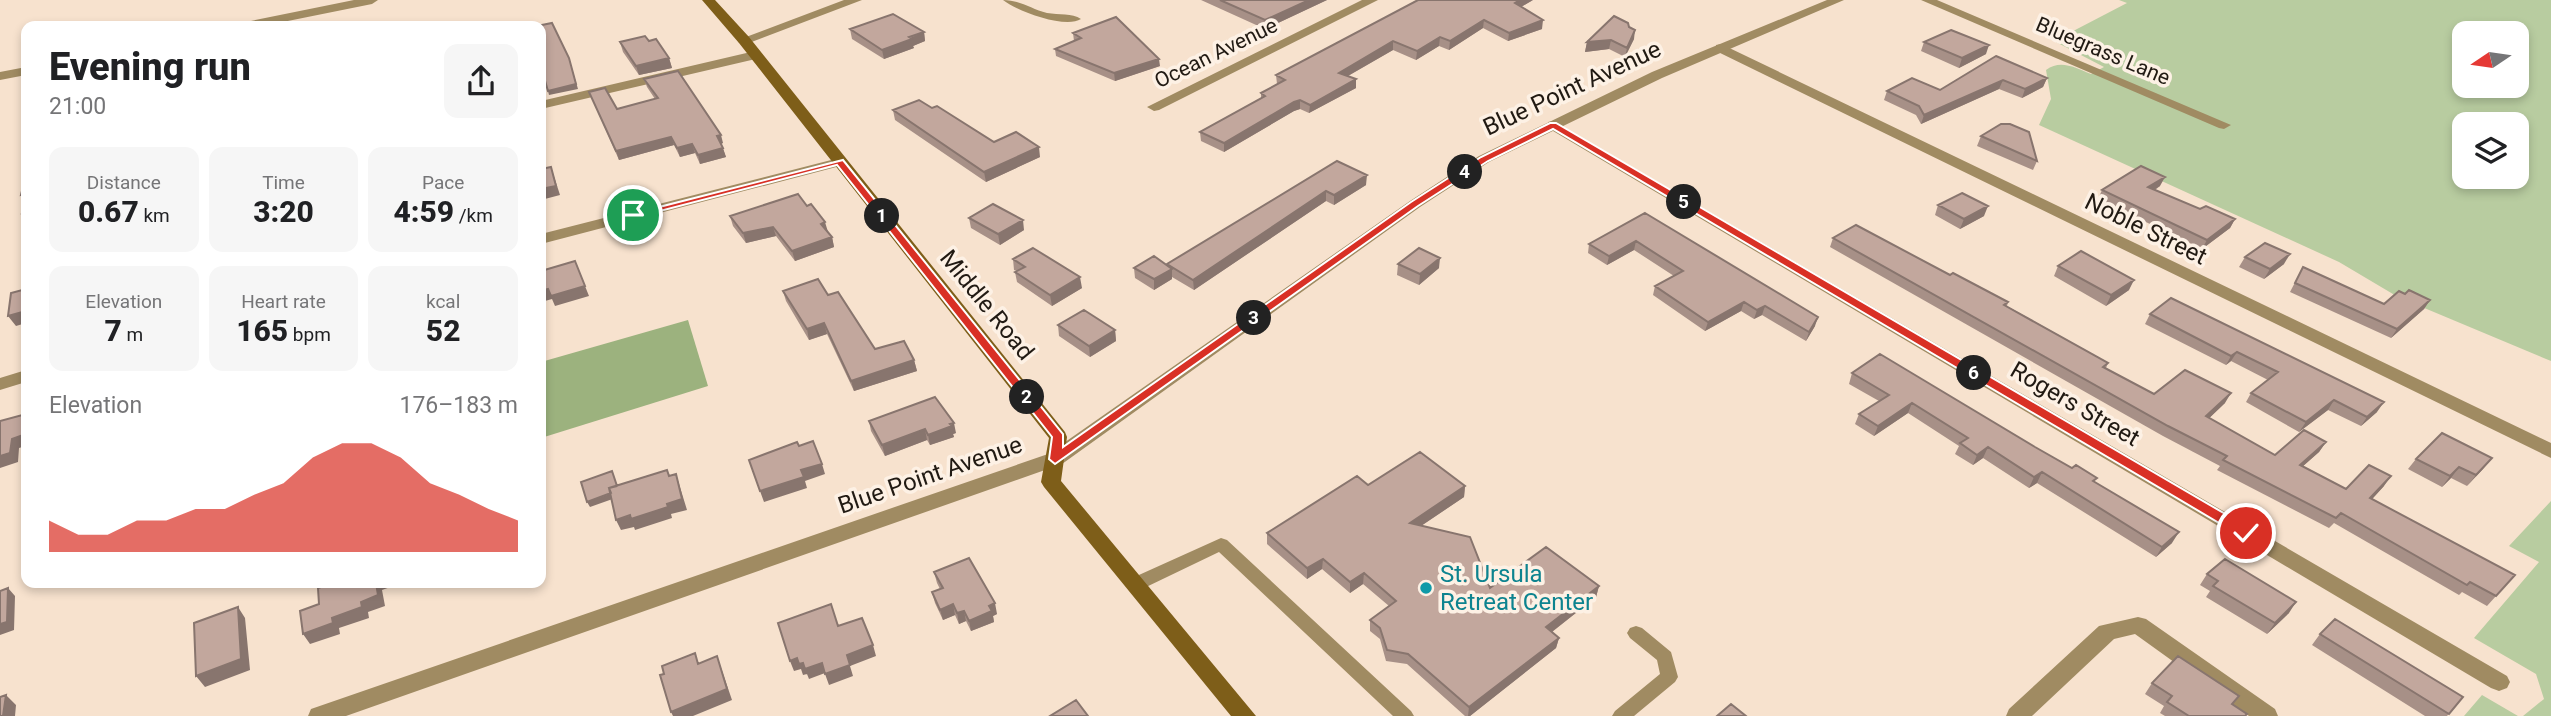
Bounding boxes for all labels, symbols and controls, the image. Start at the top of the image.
street label: Bluegrass Lane [2032,12,2174,90]
street label: Ocean Avenue [1151,13,1281,93]
north arrow [2452,21,2529,98]
map controls [2452,21,2529,189]
street label: Blue Point Avenue [1479,35,1665,141]
button: share [444,44,518,118]
text: Evening run [49,45,251,89]
text: 21:00 [49,93,106,120]
button: layers [2452,112,2529,189]
pin: 4 [1448,154,1482,190]
text: 4 [1459,160,1470,183]
text: Distance [87,171,161,194]
text: Time [262,171,305,194]
text: Pace [422,171,464,194]
pin: 5 [1666,184,1702,220]
pin [603,185,663,245]
street label: Noble Street [2080,187,2212,271]
text: 5 [1678,190,1689,213]
text: 0.67 [78,194,139,229]
text: 3:20 [253,194,314,229]
text: 4:59 [393,194,454,229]
icon: arrive [614,196,652,234]
pin: 1 [864,198,900,234]
text: km [139,204,170,227]
text: /km [454,204,493,227]
text: 1 [876,204,887,227]
street label: Middle Road [934,244,1040,366]
text: Elevation [85,290,162,313]
text: Heart rate [241,290,326,313]
text: kcal [426,290,460,313]
pin: 3 [1236,300,1272,336]
text: 3 [1248,306,1259,329]
text: 7 [104,313,122,348]
text: 165 [236,313,288,348]
text: 52 [426,313,460,348]
text: m [122,323,143,346]
text: bpm [288,323,331,346]
pin: 6 [1956,356,1992,390]
street label: Rogers Street [2005,356,2145,452]
text: 6 [1968,361,1979,384]
pin: 2 [1010,380,1044,414]
text: 2 [1021,385,1032,408]
text: Elevation [49,392,142,419]
text: 176–183 m [399,392,518,419]
street label: Blue Point Avenue [834,430,1026,520]
pin [2216,503,2276,563]
icon: check [2227,514,2265,552]
place label: St. Ursula Retreat Center [1440,560,1593,616]
marker: St. Ursula Retreat Center [1418,580,1434,596]

